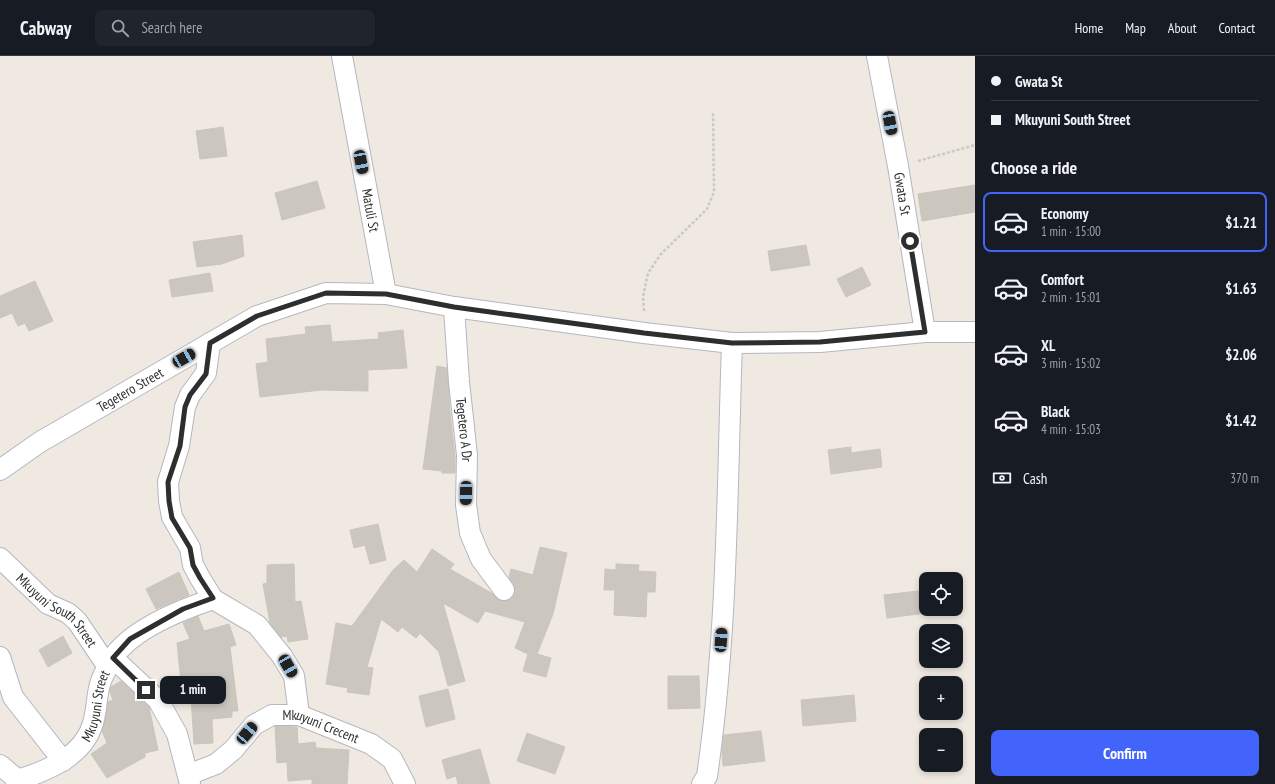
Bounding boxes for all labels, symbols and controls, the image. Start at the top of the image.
search box [95,10,375,46]
text: Cabway [20,16,71,40]
icon: search [109,17,131,39]
text: Search here [141,18,202,37]
text: Home [1075,19,1103,37]
text: Map [1125,19,1146,37]
text: About [1168,19,1197,37]
text: Contact [1219,19,1255,37]
text: Gwata St [1015,72,1062,91]
car [882,110,898,136]
text: Mkuyuni South Street [1015,110,1130,129]
car [353,149,369,175]
text: Choose a ride [991,156,1077,179]
street label: Gwata St [890,171,915,216]
street label: Matuli St [358,187,383,234]
icon: car [993,204,1029,240]
text: Economy [1041,204,1089,223]
text: $1.21 [1225,213,1257,232]
text: 1 min · 15:00 [1041,223,1101,240]
route start [901,232,919,250]
icon: car [993,270,1029,306]
text: Comfort [1041,270,1084,289]
text: $1.63 [1225,279,1257,298]
text: 2 min · 15:01 [1041,289,1101,306]
icon: car [993,336,1029,372]
text: XL [1041,336,1055,355]
text: $2.06 [1225,345,1257,364]
car [171,347,197,369]
text: 3 min · 15:02 [1041,355,1101,372]
street label: Tegetero Street [94,363,167,416]
street label: Tegetero A Dr [452,396,476,462]
icon: car [993,402,1029,438]
text: Black [1041,402,1070,421]
text: $1.42 [1225,411,1257,430]
text: 4 min · 15:03 [1041,421,1101,438]
icon: cash [991,467,1013,489]
text: Cash [1023,469,1047,488]
text: 370 m [1230,470,1259,487]
car [460,481,472,505]
street label: Mkuyuni South Street [12,569,101,651]
map controls [919,572,963,772]
button: locate [919,572,963,616]
button: layers [919,624,963,668]
car [714,628,728,652]
car [277,653,299,679]
street label: Mkuyuni Street [77,667,114,745]
callout: 1 min [160,676,226,704]
button: + [919,676,963,720]
route end [137,681,155,699]
text: 1 min [180,681,206,698]
street label: Mkuyuni Crecent [283,706,362,747]
car [235,720,259,746]
button: − [919,728,963,772]
button: Confirm [991,730,1259,776]

